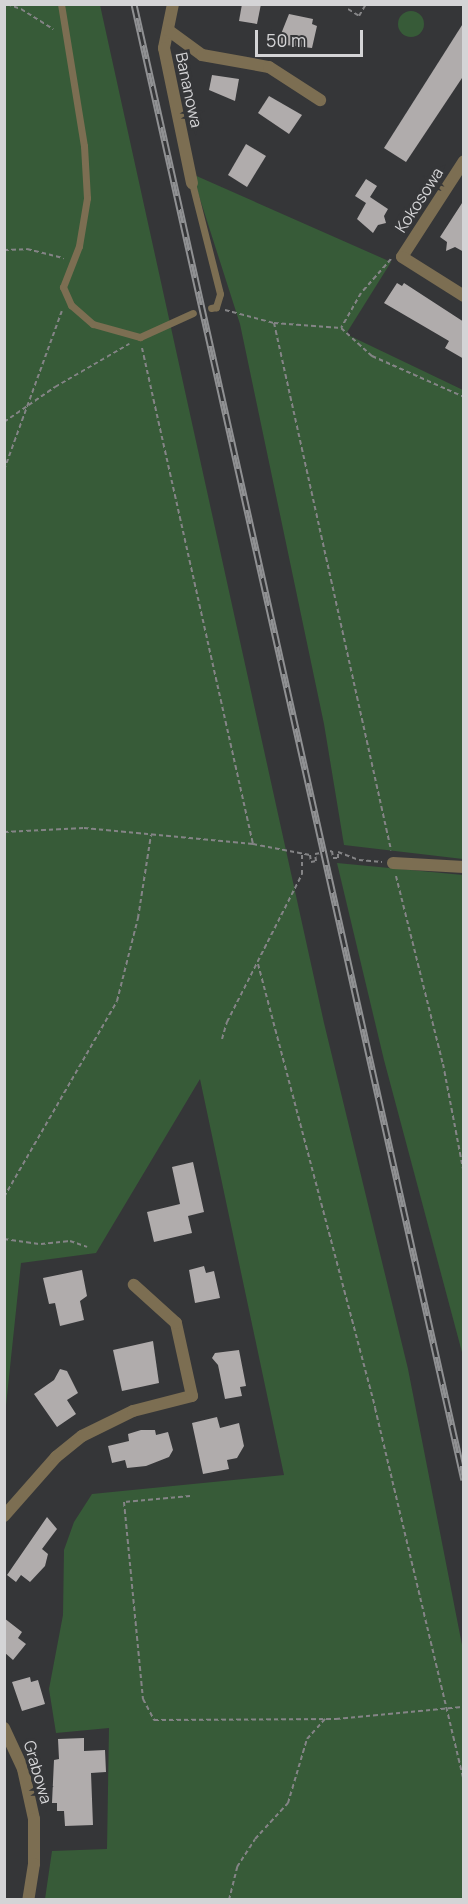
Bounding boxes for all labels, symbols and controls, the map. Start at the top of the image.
scale bar [258,18,366,56]
text: 50 m [266,28,306,52]
street label: Bananowa [172,51,206,129]
street label: Kokosowa [391,164,447,236]
street label: Grabowa [20,1738,56,1806]

